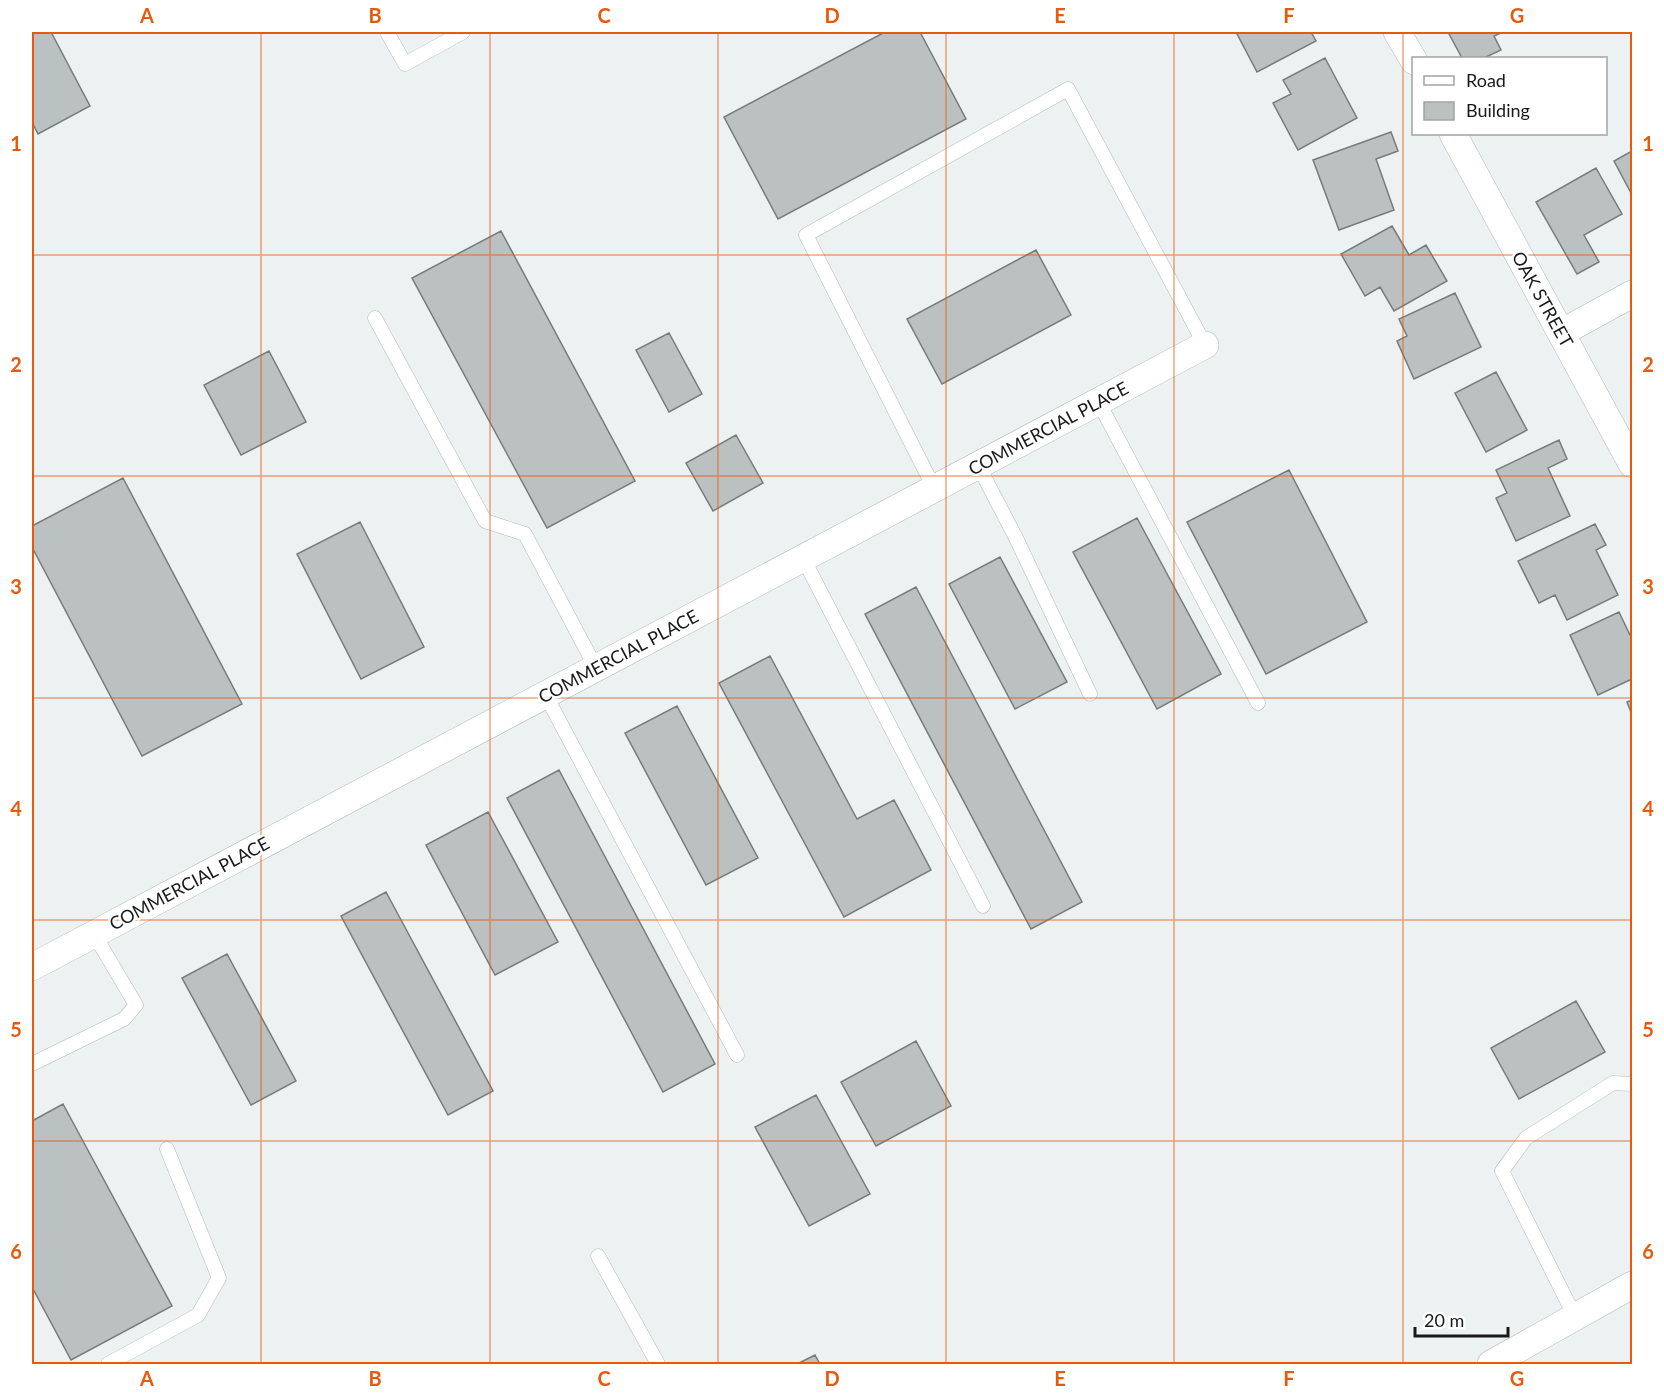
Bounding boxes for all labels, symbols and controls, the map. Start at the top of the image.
text: A [139,3,154,27]
text: B [368,3,382,27]
text: C [597,3,611,27]
text: D [824,3,840,27]
text: E [1054,3,1066,27]
text: F [1283,3,1295,27]
text: G [1510,3,1524,27]
legend [1412,57,1607,135]
text: Road [1466,69,1506,91]
text: Building [1466,99,1530,121]
text: 1 [10,131,22,155]
text: 1 [1642,131,1654,155]
street label: OAK STREET [1508,247,1578,351]
text: 2 [10,352,22,376]
text: 2 [1642,352,1654,376]
street label: COMMERCIAL PLACE [964,376,1132,480]
text: 3 [10,574,22,598]
text: 3 [1642,574,1654,598]
street label: COMMERCIAL PLACE [534,604,702,708]
text: 4 [10,796,22,820]
text: 4 [1642,796,1654,820]
street label: COMMERCIAL PLACE [105,831,273,935]
text: 5 [10,1017,22,1041]
text: 5 [1642,1017,1654,1041]
text: 6 [10,1239,22,1263]
text: 6 [1642,1239,1654,1263]
scale bar [1415,1300,1508,1338]
text: 20 m [1424,1309,1464,1331]
text: A [139,1366,154,1390]
text: B [368,1366,382,1390]
text: C [597,1366,611,1390]
text: D [824,1366,840,1390]
text: E [1054,1366,1066,1390]
text: F [1283,1366,1295,1390]
text: G [1510,1366,1524,1390]

